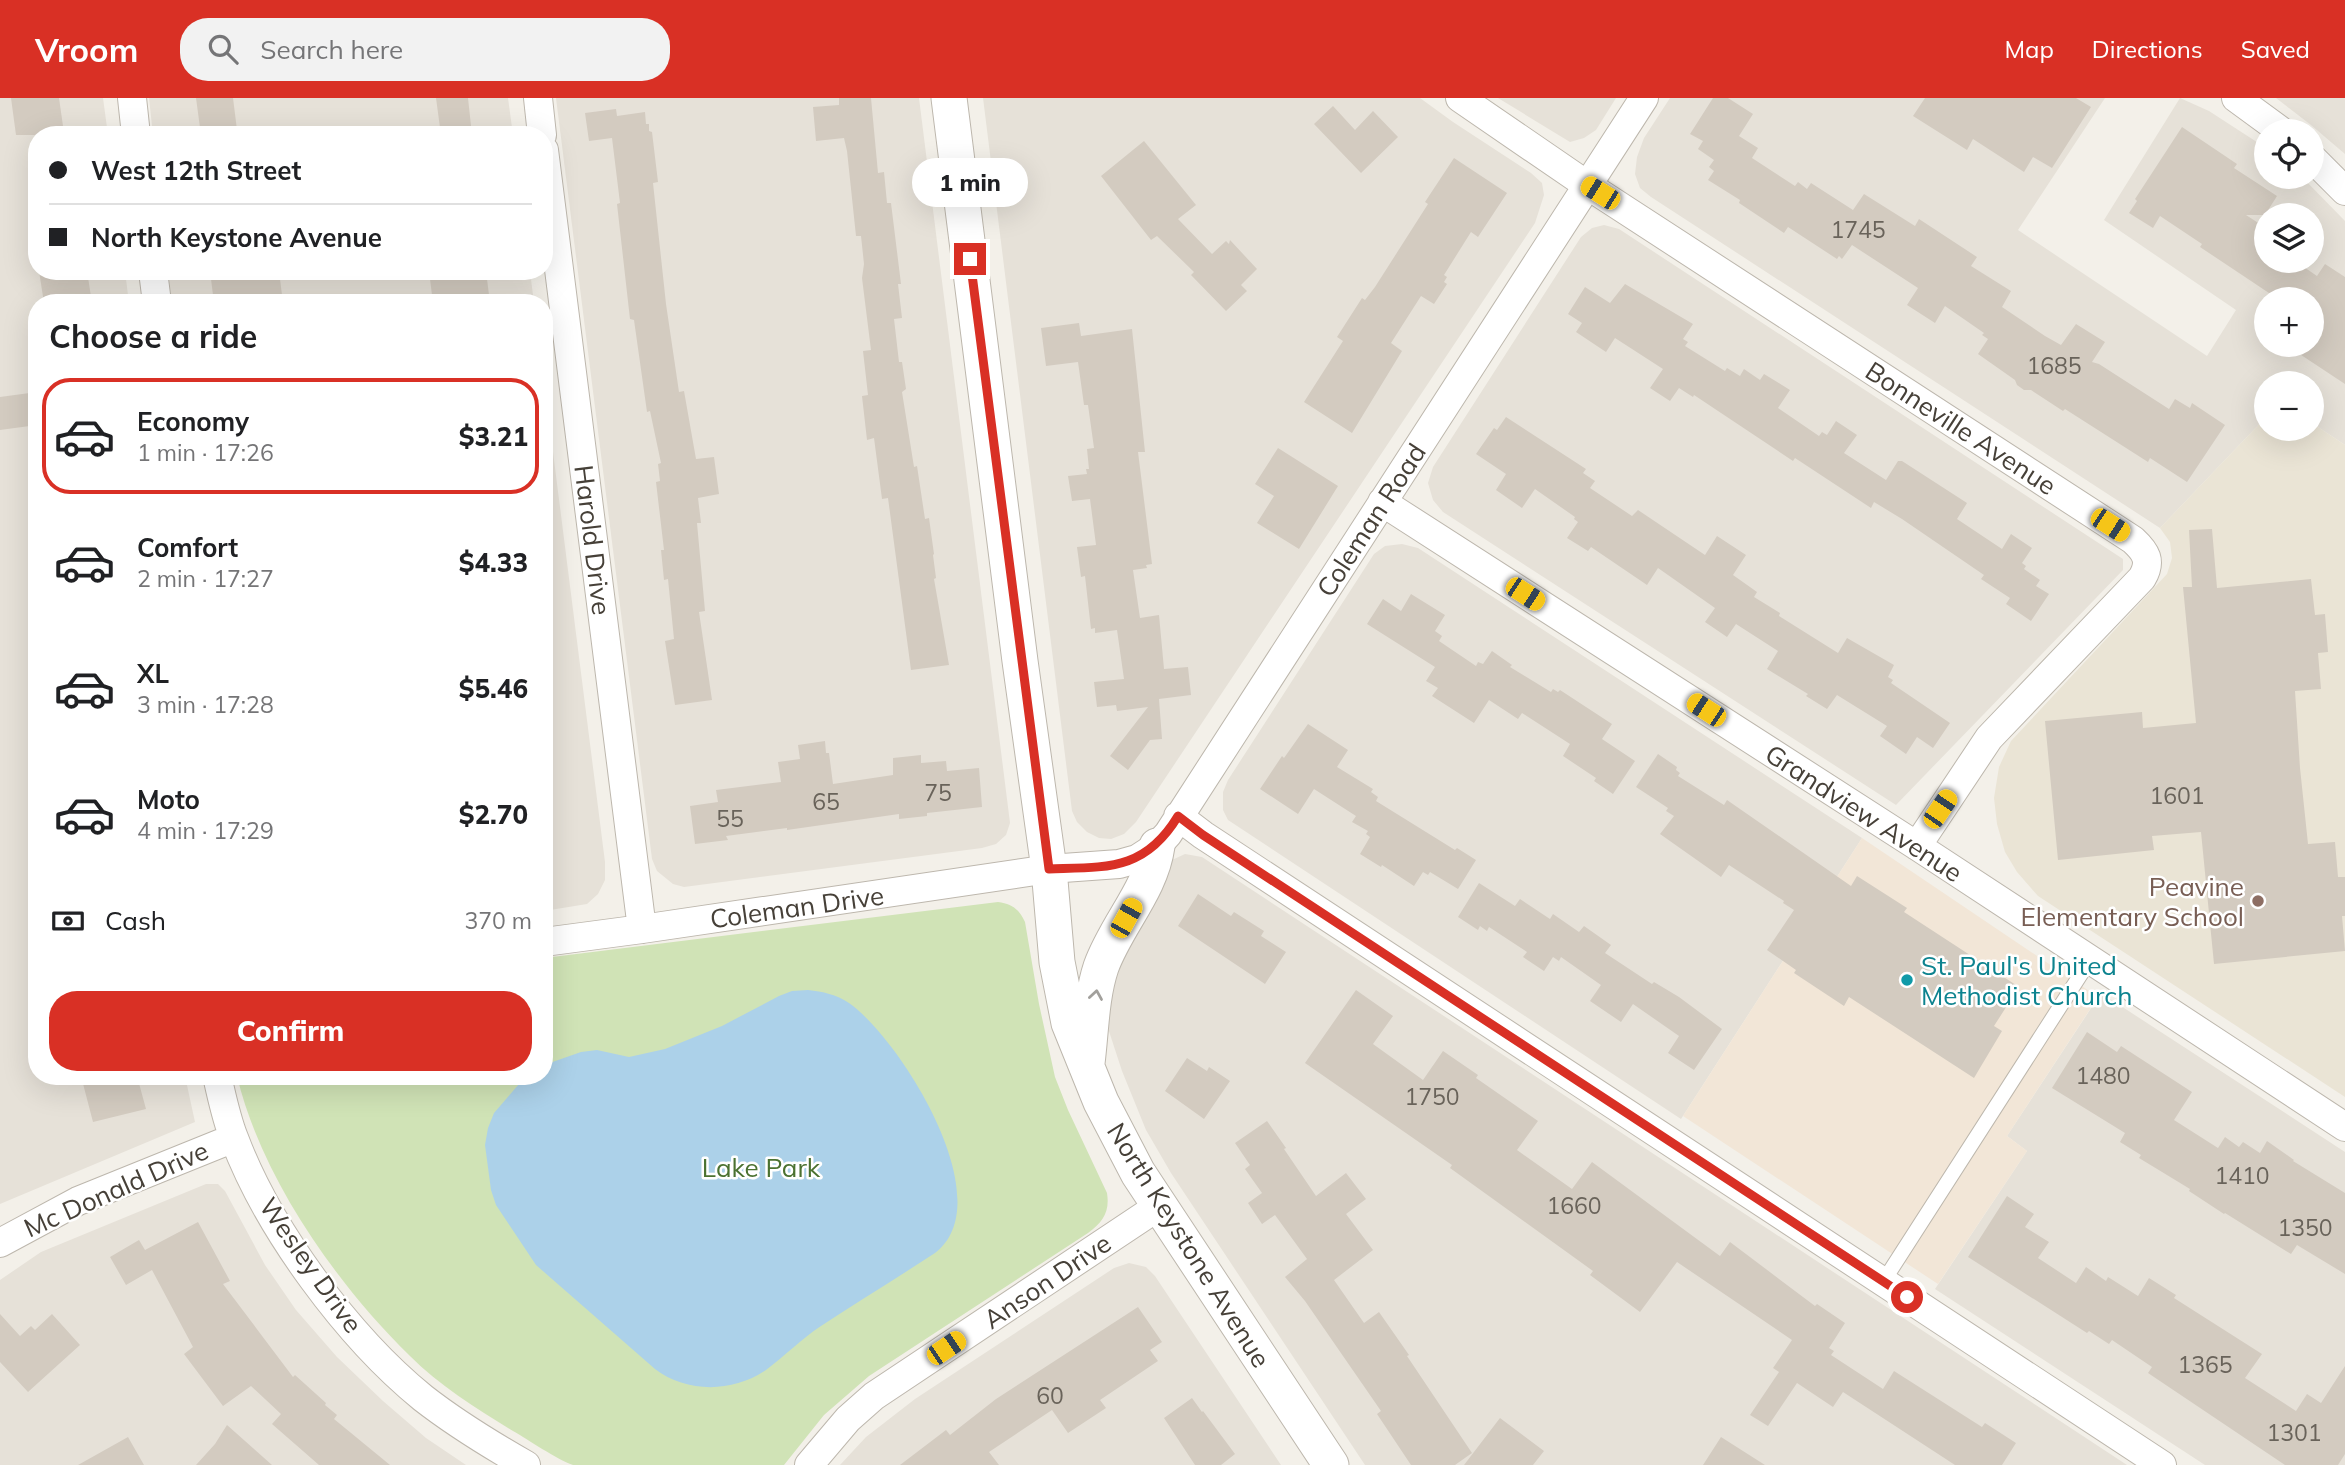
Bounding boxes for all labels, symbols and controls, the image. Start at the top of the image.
search box [180,18,670,81]
text: Vroom [35,29,138,70]
icon: search [204,30,242,68]
text: Search here [260,33,403,66]
text: Map [2004,34,2054,64]
text: Directions [2092,34,2203,64]
text: Saved [2241,34,2310,64]
map controls [2254,119,2324,441]
button: locate [2254,119,2324,189]
text: West 12th Street [91,154,301,187]
callout: 1 min [912,158,1028,206]
text: 1 min [939,168,1001,197]
car [1577,173,1624,213]
button: layers [2254,203,2324,273]
house number: 1745 [1830,215,1886,244]
text: North Keystone Avenue [91,221,382,254]
route end [954,243,986,275]
button: + [2254,287,2324,357]
text: Choose a ride [49,316,257,356]
house number: 1685 [2026,351,2082,380]
street label: Bonneville Avenue [1859,354,2063,502]
button: − [2254,371,2324,441]
icon: car [53,405,116,468]
text: Economy [137,405,249,438]
text: $3.21 [459,420,528,453]
street label: Coleman Road [1309,437,1433,603]
text: 1 min · 17:26 [137,438,274,467]
street label: Harold Drive [567,463,619,617]
car [2087,505,2134,545]
icon: car [53,531,116,594]
text: Comfort [137,531,238,564]
text: $4.33 [459,546,528,579]
text: 2 min · 17:27 [137,564,274,593]
car [1502,574,1549,614]
icon: car [53,657,116,720]
text: XL [137,657,169,690]
text: $5.46 [459,672,528,705]
text: 3 min · 17:28 [137,690,274,719]
car [1683,690,1730,730]
street label: Grandview Avenue [1759,737,1969,889]
house number: 75 [924,778,952,807]
house number: 1601 [2149,781,2205,810]
icon: car [53,783,116,846]
text: Moto [137,783,200,816]
car [1920,786,1961,832]
house number: 65 [812,787,840,816]
text: $2.70 [459,798,528,831]
house number: 55 [716,804,744,833]
text: 4 min · 17:29 [137,816,274,845]
place label: Peavine Elementary School [2020,870,2244,933]
street label: Coleman Drive [708,878,886,936]
marker: Peavine Elementary School [2250,893,2266,909]
car [1107,895,1146,941]
icon: cash [49,902,87,940]
text: Cash [105,904,166,937]
text: 370 m [464,906,532,935]
place label: St. Paul's United Methodist Church [1921,949,2132,1012]
marker: St. Paul's United Methodist Church [1899,972,1915,988]
one-way arrow [1088,989,1103,1001]
button: Confirm [49,991,532,1071]
house number: 1480 [2075,1061,2131,1090]
house number: 1750 [1404,1082,1460,1111]
street label: North Keystone Avenue [1100,1116,1278,1374]
street label: Mc Donald Drive [19,1134,213,1244]
park label: Lake Park [702,1151,821,1184]
house number: 1410 [2214,1161,2270,1190]
street label: Wesley Drive [252,1191,370,1339]
house number: 1660 [1546,1191,1602,1220]
house number: 1350 [2277,1213,2333,1242]
street label: Anson Drive [977,1226,1117,1336]
route start [1891,1281,1923,1313]
car [923,1328,970,1368]
house number: 1365 [2177,1350,2233,1379]
house number: 60 [1036,1381,1064,1410]
house number: 1301 [2266,1418,2322,1447]

